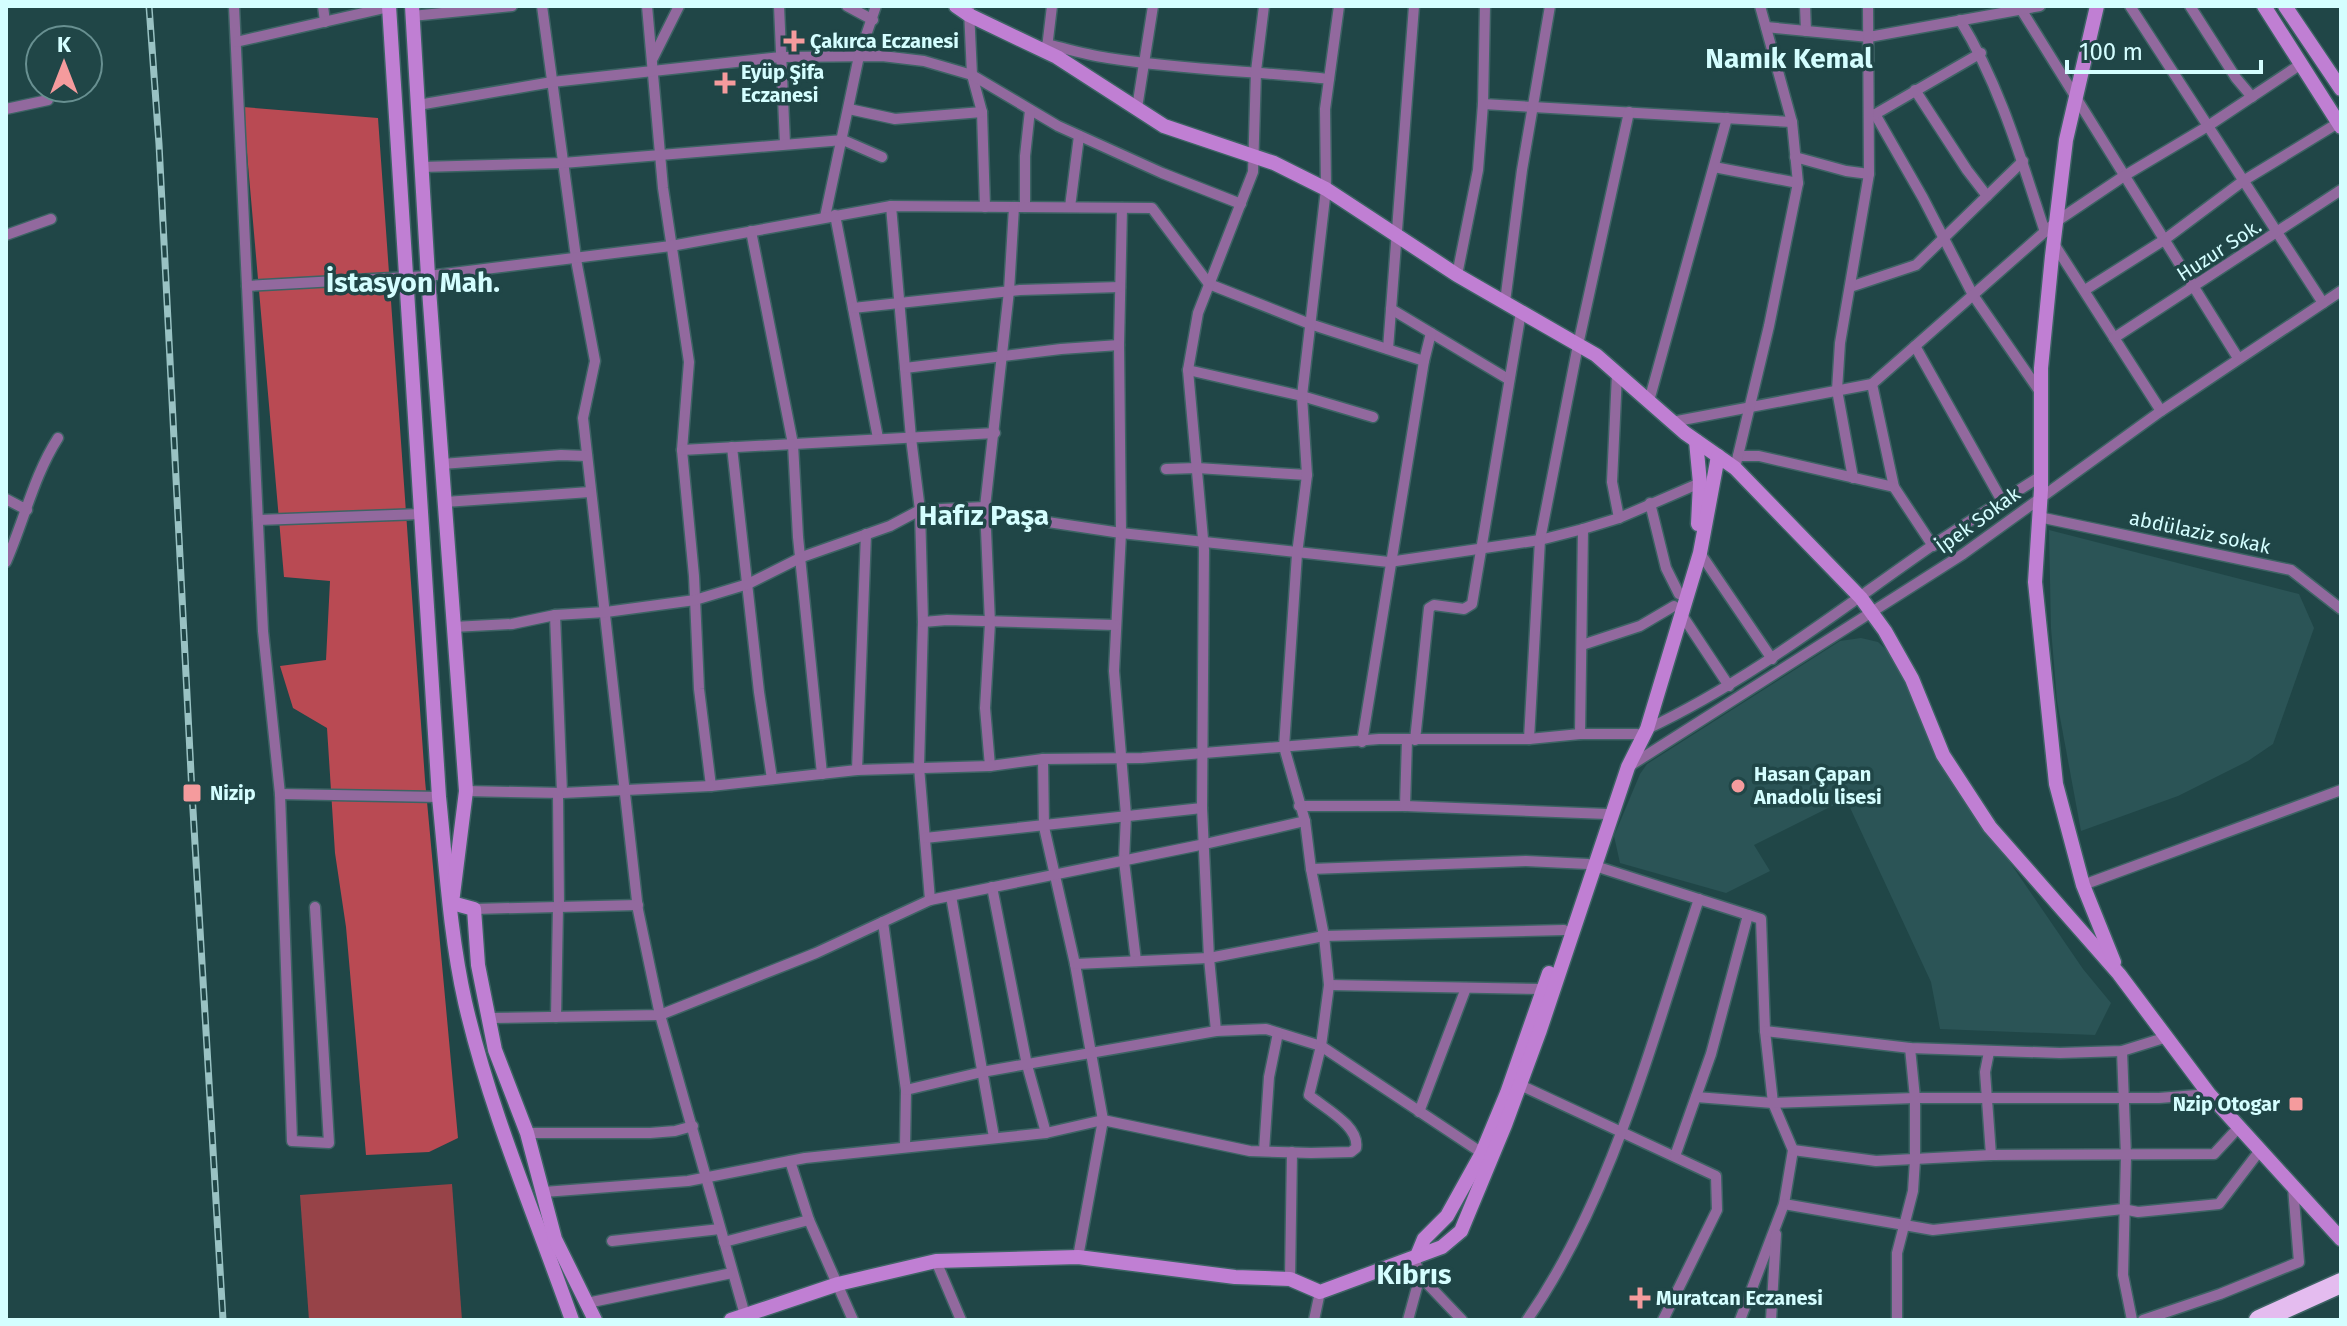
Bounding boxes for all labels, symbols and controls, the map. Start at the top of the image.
north arrow [24,24,104,104]
scale bar [2067,24,2261,74]
place label: Çakırca Eczanesi [810,29,959,54]
text: K [57,31,72,58]
marker: Çakırca Eczanesi [785,32,803,50]
text: 100 m [2079,38,2143,66]
district label: Namık Kemal [1705,42,1873,75]
place label: Eyüp Şifa Eczanesi [741,60,824,107]
marker: Eyüp Şifa Eczanesi [716,74,734,92]
street label: Huzur Sok. [2172,214,2266,286]
district label: İstasyon Mah. [326,266,500,299]
street label: İpek Sokak [1931,481,2025,558]
district label: Hafız Paşa [919,499,1049,532]
street label: abdülaziz sokak [2127,505,2273,559]
place label: Hasan Çapan Anadolu lisesi [1753,762,1882,809]
marker: Hasan Çapan Anadolu lisesi [1729,777,1747,795]
place label: Nizip [210,781,256,805]
marker: Nizip [181,782,203,804]
place label: Nzip Otogar [2173,1092,2281,1116]
marker: Nzip Otogar [2287,1095,2305,1113]
district label: Kıbrıs [1377,1258,1451,1291]
place label: Muratcan Eczanesi [1656,1286,1823,1310]
marker: Muratcan Eczanesi [1631,1289,1649,1307]

